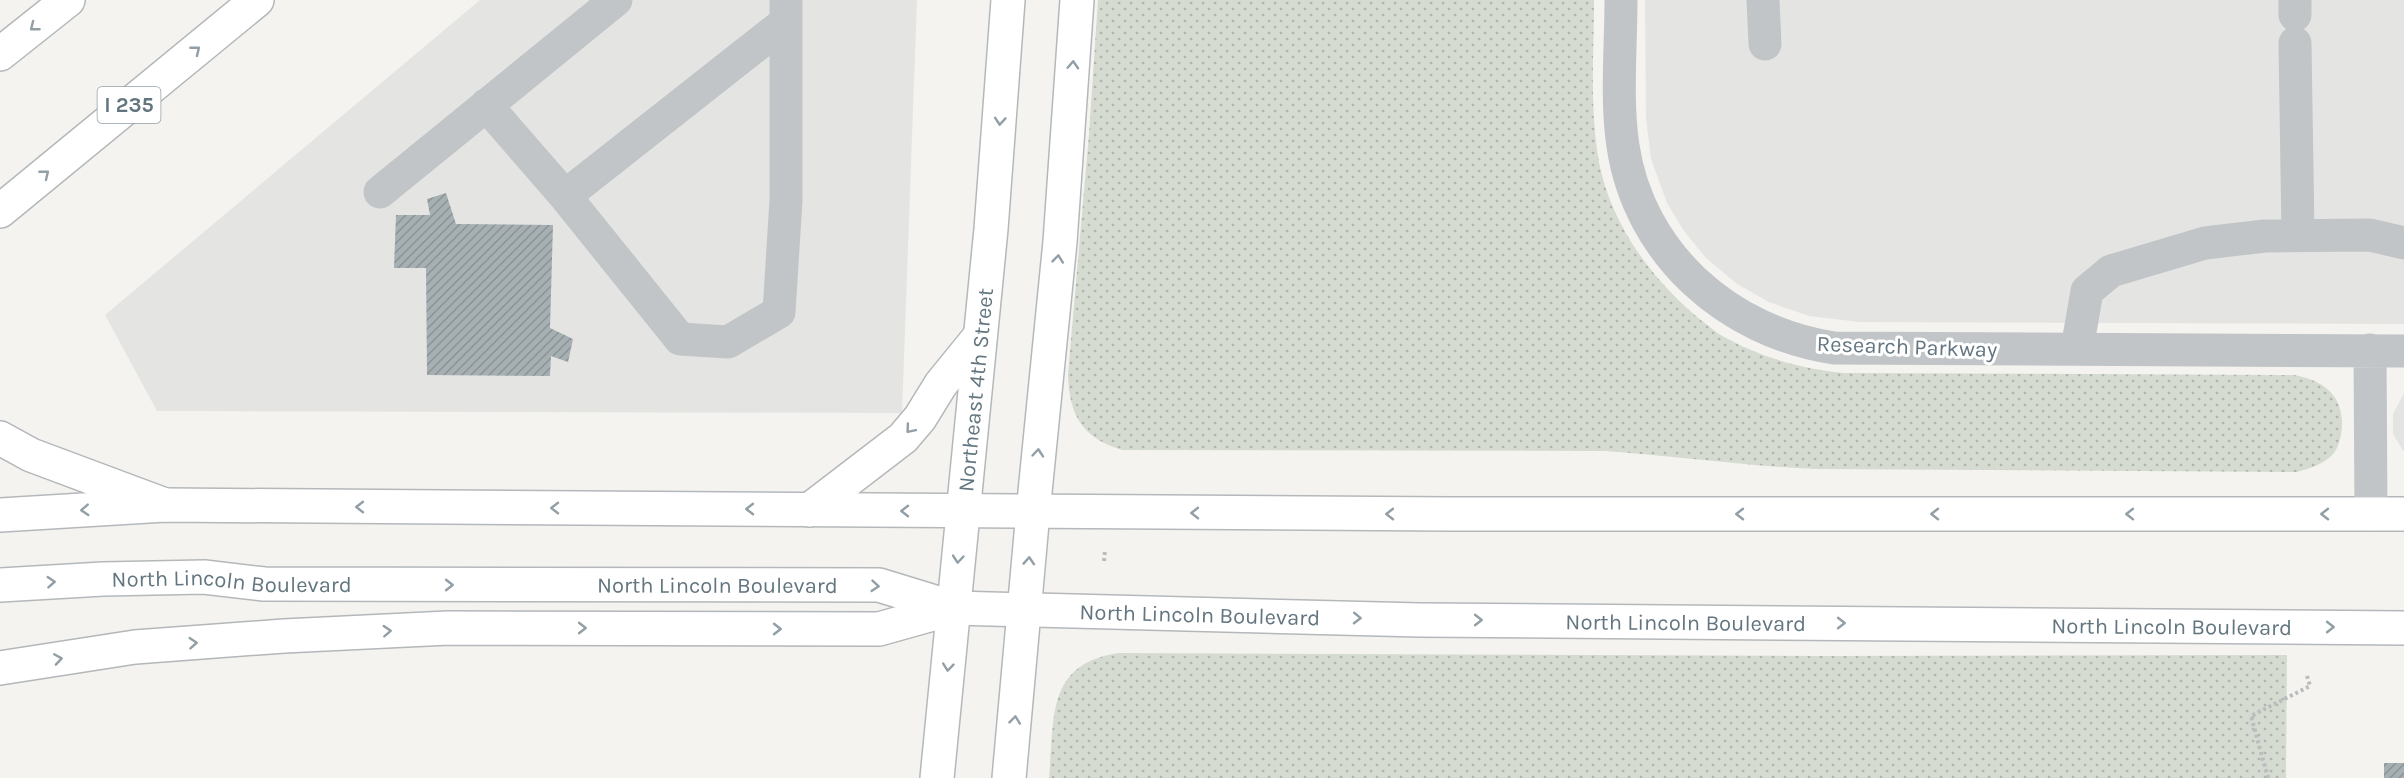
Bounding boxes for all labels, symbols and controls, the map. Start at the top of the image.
one-way arrow [30,20,41,31]
one-way arrow [189,46,200,57]
one-way arrow [1067,61,1080,70]
road number: I 235 [98,87,160,123]
one-way arrow [993,116,1006,125]
one-way arrow [38,170,49,181]
one-way arrow [1052,255,1064,264]
street label: Northeast 4th Street [953,287,999,493]
street label: Research Parkway [1816,331,1998,363]
one-way arrow [907,422,918,433]
one-way arrow [1031,449,1044,458]
one-way arrow [356,501,365,513]
one-way arrow [551,502,560,514]
one-way arrow [81,503,90,516]
one-way arrow [746,503,755,515]
one-way arrow [900,505,909,517]
one-way arrow [1191,507,1200,519]
one-way arrow [1386,508,1395,520]
one-way arrow [1735,508,1744,520]
one-way arrow [1930,508,1939,520]
one-way arrow [2125,508,2134,520]
one-way arrow [2320,508,2329,520]
one-way arrow [952,555,965,564]
one-way arrow [1022,556,1035,565]
street label: North Lincoln Boulevard [111,565,352,598]
street label: North Lincoln Boulevard [597,573,838,599]
one-way arrow [47,576,56,589]
one-way arrow [444,578,453,591]
one-way arrow [870,579,879,592]
street label: North Lincoln Boulevard [1079,599,1321,631]
street label: North Lincoln Boulevard [1565,609,1806,637]
one-way arrow [1353,612,1362,625]
street label: North Lincoln Boulevard [2051,613,2292,641]
one-way arrow [1474,614,1483,626]
one-way arrow [1837,617,1846,629]
one-way arrow [2326,621,2335,634]
one-way arrow [578,622,587,634]
one-way arrow [773,623,782,635]
one-way arrow [383,624,392,637]
one-way arrow [188,637,197,650]
one-way arrow [53,653,62,665]
one-way arrow [942,662,955,671]
one-way arrow [1008,715,1021,724]

